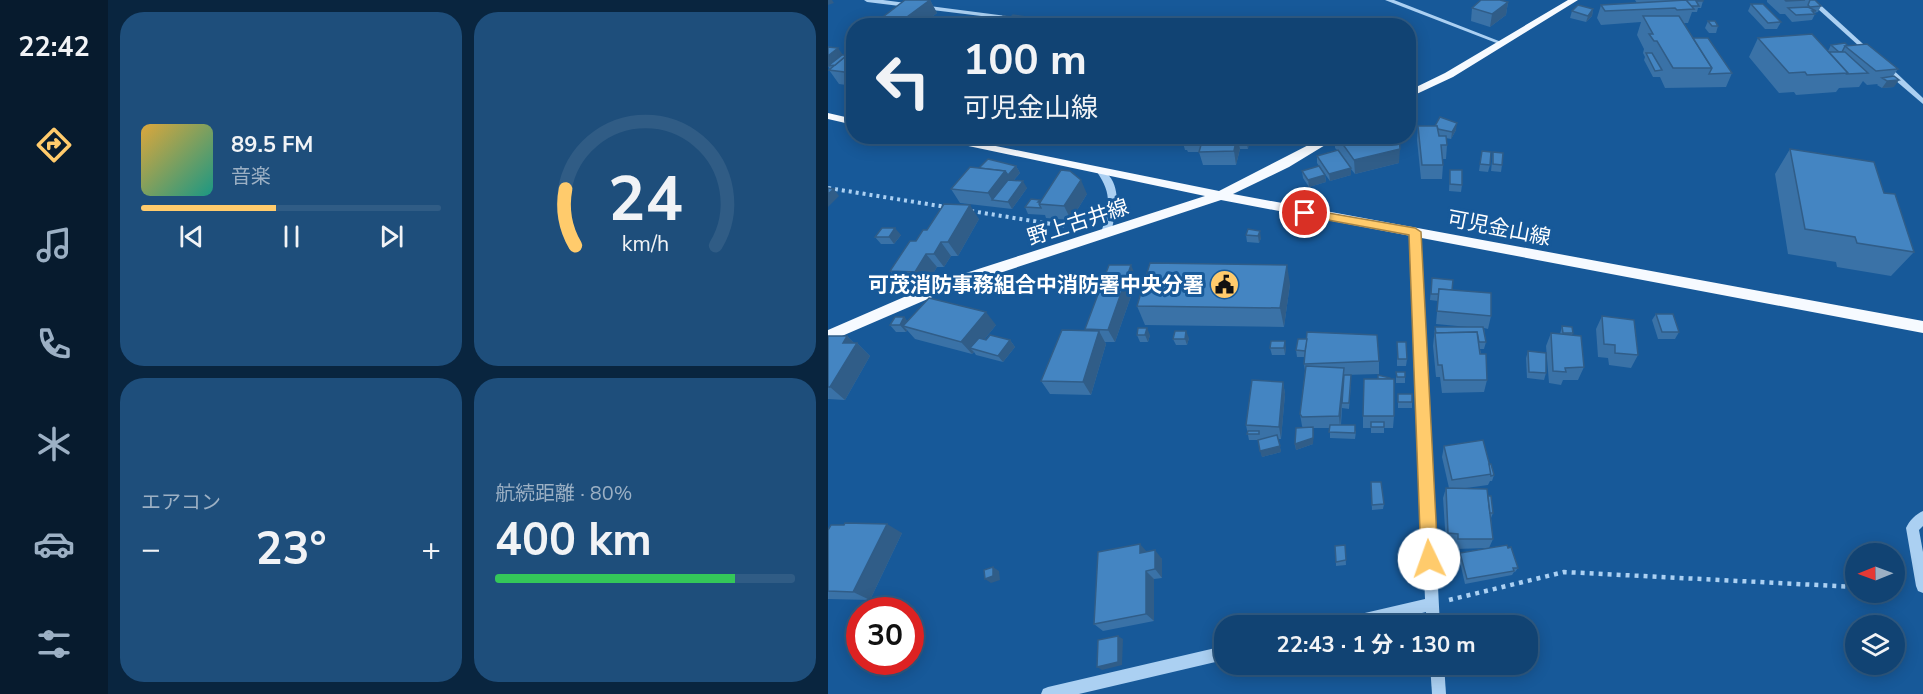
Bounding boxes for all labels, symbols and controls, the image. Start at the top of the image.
text: 22:42 [18,29,90,66]
text: 100 m [963,32,1087,89]
icon: left [864,42,942,120]
text: 可児金山線 [963,90,1098,127]
icon: directions [33,124,75,166]
text: 89.5 FM [231,130,313,160]
text: 24 [608,157,682,242]
text: 音楽 [231,163,271,190]
pin [1279,187,1330,238]
street label: 野上古井線 [1024,192,1132,252]
icon: arrive [1288,196,1321,229]
street label: 可児金山線 [1445,204,1553,252]
icon: previous [175,220,208,253]
icon: pause [275,220,308,253]
icon: next [375,220,408,253]
icon: music [33,224,75,266]
text: km/h [621,229,669,259]
public building icon: 可茂消防事務組合中消防署中央分署 [1209,269,1241,301]
place label: 可茂消防事務組合中消防署中央分署 [868,271,1204,299]
icon: phone [33,323,75,365]
icon: climate [33,423,75,465]
text: 航続距離 · 80% [495,480,632,507]
text: エアコン [141,489,221,516]
text: 400 km [495,510,652,571]
text: 23° [255,519,327,580]
icon: car [33,523,75,565]
text: − [141,527,161,572]
text: + [421,527,441,572]
position arrow [1397,527,1461,591]
north arrow [1845,543,1905,603]
map controls [1845,543,1905,675]
speed limit sign: 30 [846,597,924,675]
button: layers [1845,615,1905,675]
icon: filters [33,623,75,665]
text: 22:43 · 1 分 · 130 m [1277,630,1475,660]

